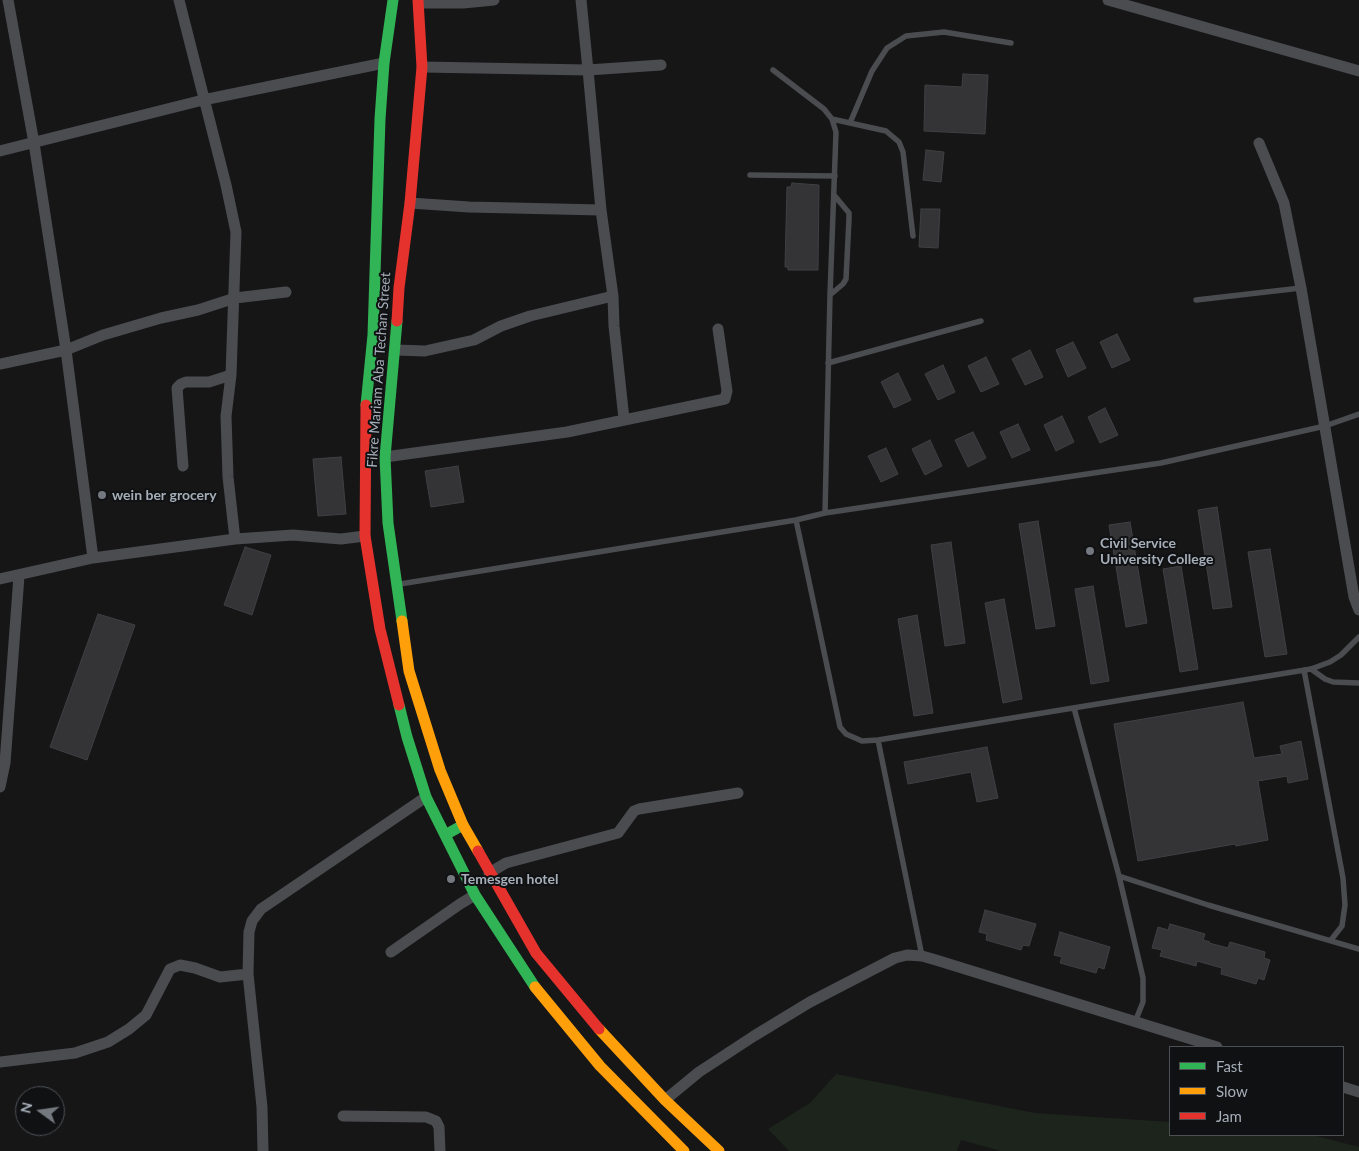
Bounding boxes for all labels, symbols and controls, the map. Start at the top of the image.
street label: Fikre Mariam Aba Techan Street [364,272,394,468]
place label: wein ber grocery [112,487,217,503]
marker: wein ber grocery [96,489,108,501]
place label: Civil Service University College [1100,535,1213,568]
marker: Civil Service University College [1084,545,1096,557]
place label: Temesgen hotel [461,871,558,887]
marker: Temesgen hotel [445,873,457,885]
legend [1169,1046,1344,1136]
text: Fast [1216,1057,1243,1075]
text: Slow [1216,1082,1248,1100]
north arrow [15,1086,65,1136]
text: N [16,1100,35,1115]
text: Jam [1216,1107,1242,1125]

